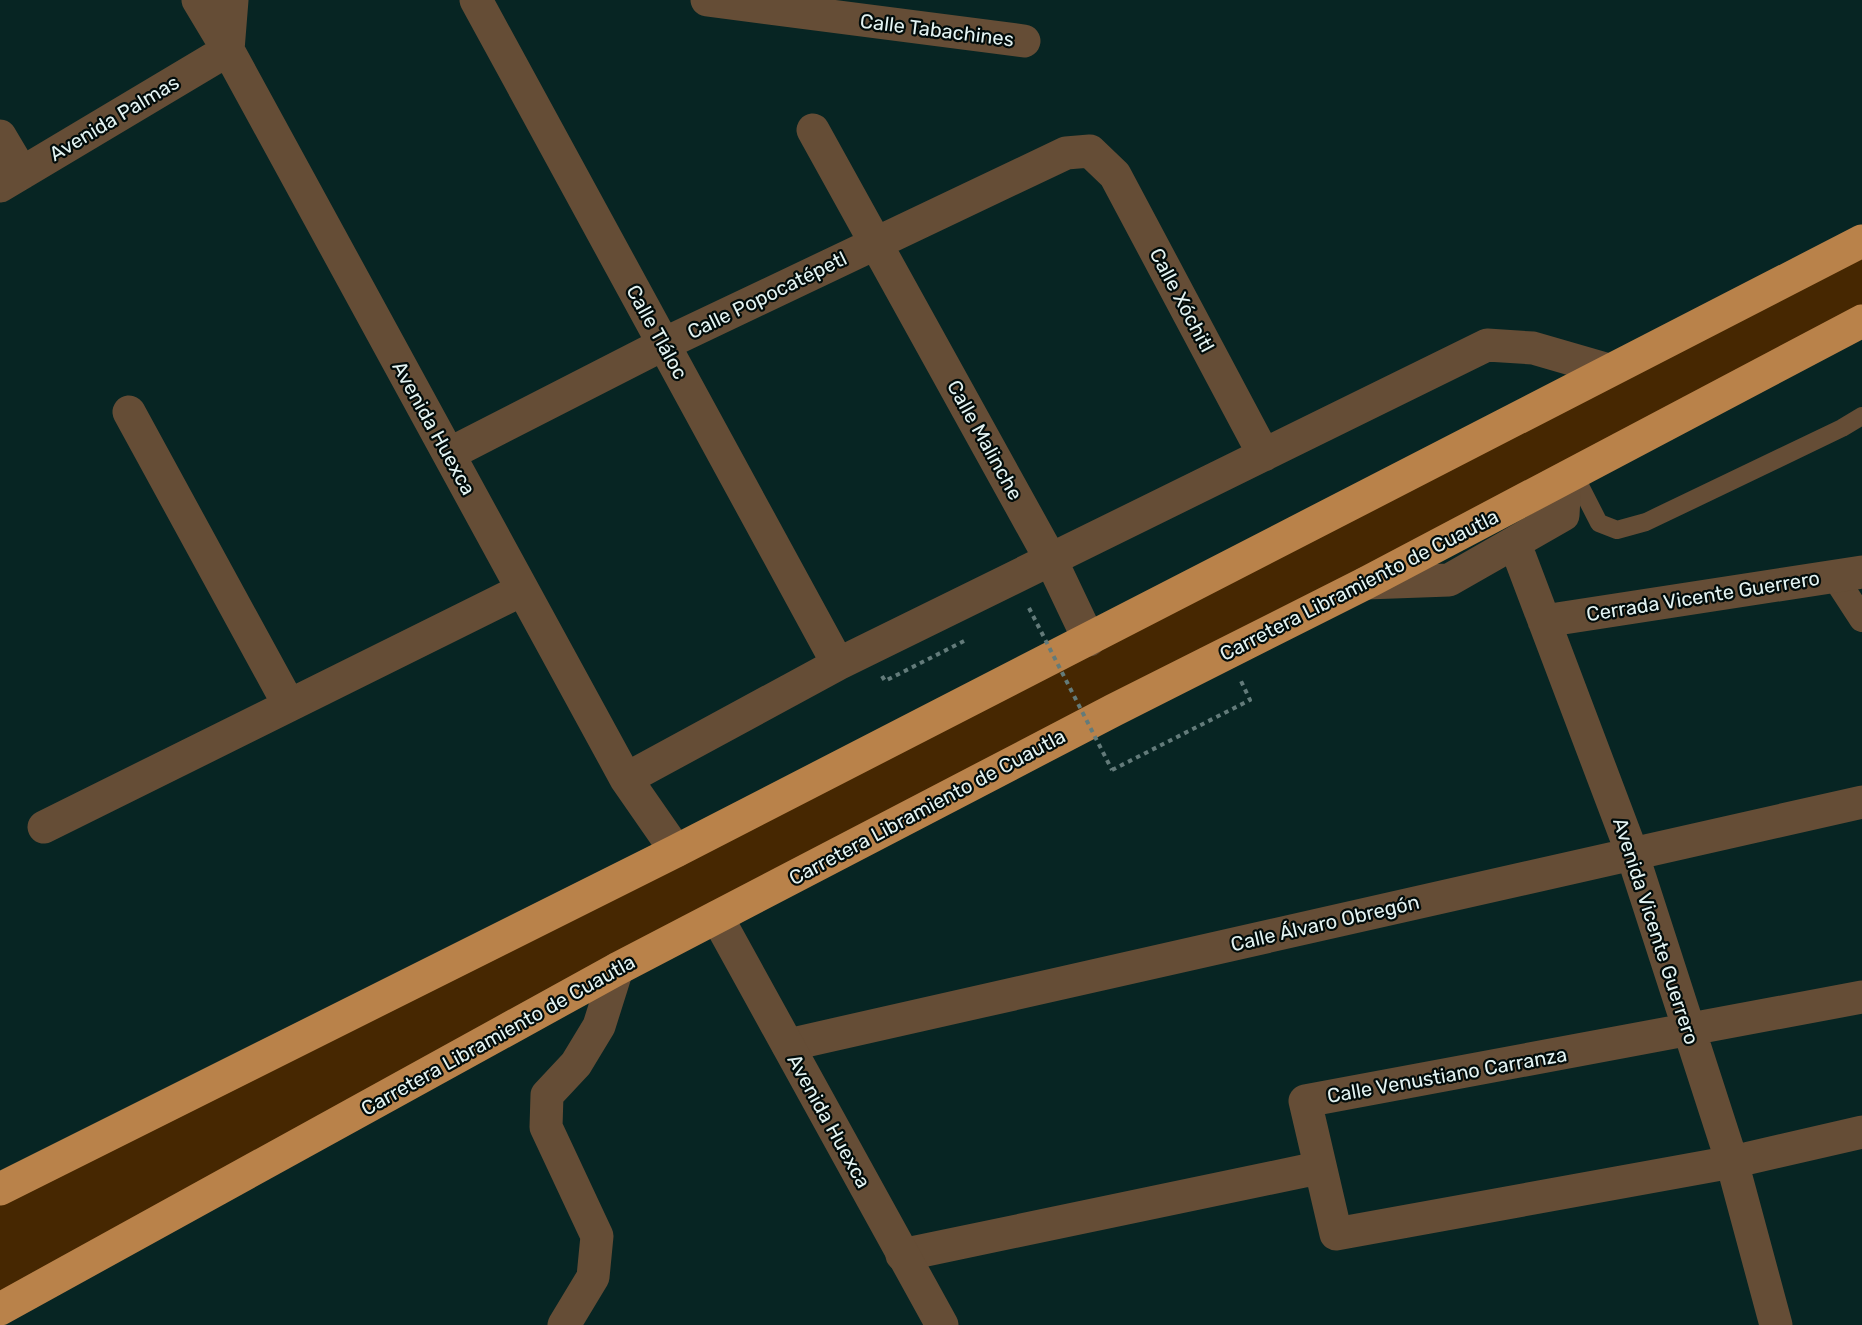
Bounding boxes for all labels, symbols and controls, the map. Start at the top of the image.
street label: Calle Tabachines [859,9,1015,51]
street label: Avenida Palmas [45,70,183,166]
street label: Calle Xóchitl [1145,244,1219,356]
street label: Calle Popocatépetl [683,246,851,344]
street label: Calle Tláloc [621,281,693,383]
street label: Avenida Huexca [387,357,481,499]
street label: Calle Malinche [942,376,1028,504]
street label: Carretera Libramiento de Cuautla [1216,504,1502,666]
street label: Cerrada Vicente Guerrero [1585,566,1821,626]
street label: Carretera Libramiento de Cuautla [785,724,1069,890]
street label: Avenida Vicente Guerrero [1608,815,1704,1047]
street label: Calle Álvaro Obregón [1228,890,1422,956]
street label: Carretera Libramiento de Cuautla [357,949,639,1121]
street label: Calle Venustiano Carranza [1325,1042,1569,1108]
street label: Avenida Huexca [782,1050,876,1192]

